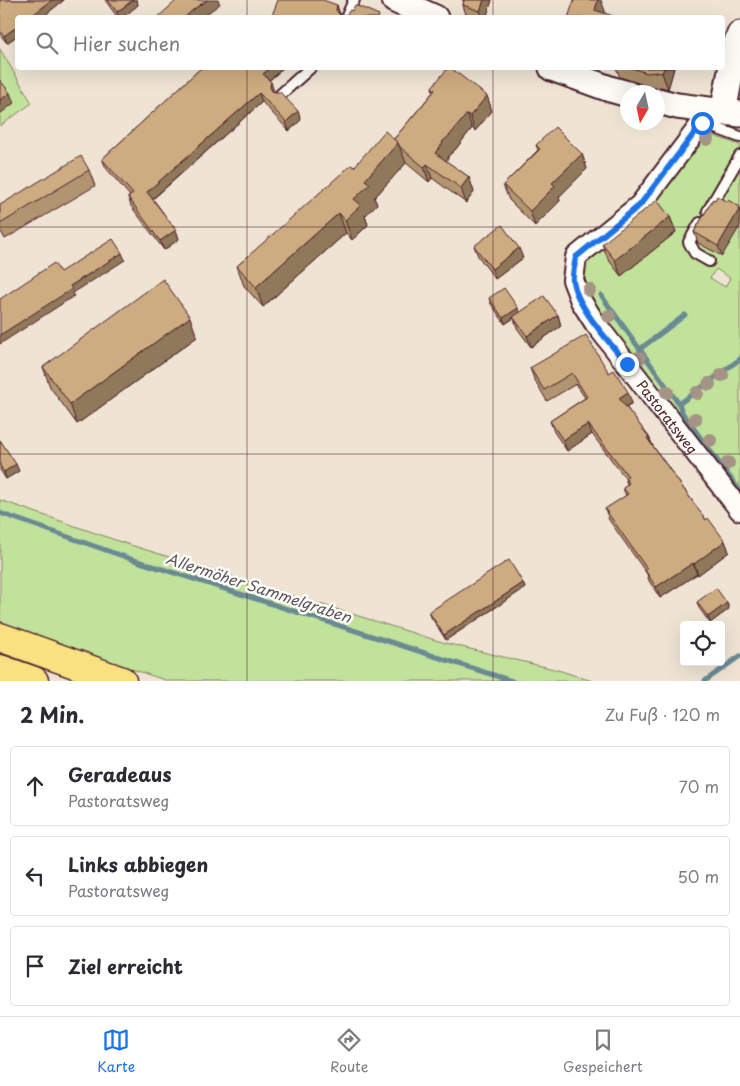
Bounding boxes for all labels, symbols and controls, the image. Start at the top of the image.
search box [15,15,725,70]
icon: search [33,29,61,57]
text: Hier suchen [73,29,180,57]
north arrow [620,85,665,130]
route start [691,112,714,135]
route end [616,353,639,376]
street label: Pastoratsweg [632,375,703,458]
water label: Allermöher Sammelgraben [164,546,355,628]
map controls [680,621,725,666]
button: locate [680,621,725,666]
text: 2 Min. [20,698,84,730]
text: Zu Fuß · 120 m [605,702,720,726]
text: Geradeaus [68,760,172,788]
icon: ahead [21,772,49,800]
text: 70 m [679,774,719,798]
text: Pastoratsweg [68,788,170,812]
text: Links abbiegen [68,850,208,878]
icon: left [21,862,49,890]
text: 50 m [678,864,719,888]
text: Pastoratsweg [68,878,170,902]
icon: arrive [21,952,49,980]
text: Ziel erreicht [68,952,183,980]
tab: Karte [97,1026,135,1077]
tab: Route [330,1026,368,1077]
tab: Gespeichert [563,1026,643,1077]

